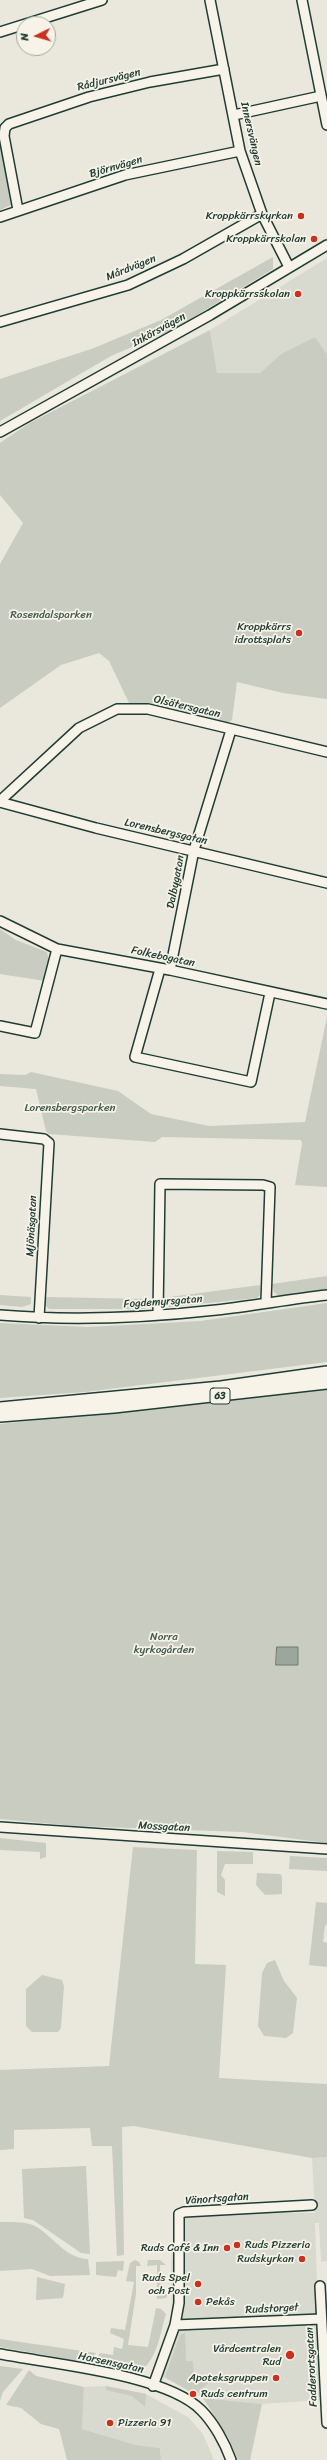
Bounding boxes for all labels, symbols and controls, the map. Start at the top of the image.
north arrow [16,16,56,56]
text: N [15,32,34,42]
street label: Rådjursvägen [76,66,142,94]
street label: Innersvängen [237,101,265,167]
street label: Björnvägen [88,153,144,181]
place label: Kroppkärrskyrkan [206,209,293,223]
marker: Kroppkärrskyrkan [296,211,306,221]
place label: Kroppkärrskolan [226,232,306,246]
marker: Kroppkärrskolan [309,234,319,244]
street label: Mårdvägen [104,252,158,284]
place label: Kroppkärrsskolan [205,287,290,301]
marker: Kroppkärrsskolan [293,289,303,299]
street label: Inkörsvägen [130,310,188,350]
park label: Rosendalsparken [10,608,92,622]
place label: Kroppkärrs idrottsplats [235,620,291,646]
marker: Kroppkärrs idrottsplats [294,628,304,638]
street label: Olsätersgatan [152,693,222,721]
street label: Lorensbergsgatan [123,816,209,848]
street label: Dalbygatan [164,854,188,910]
street label: Folkebogatan [130,944,196,970]
park label: Lorensbergsparken [24,1101,116,1115]
street label: Mjönäsgatan [24,1195,40,1257]
street label: Fogdemyrsgatan [123,1293,203,1311]
road number: 63 [210,1388,230,1404]
park label: Norra kyrkogården [134,1630,194,1656]
street label: Mossgatan [138,1819,190,1835]
street label: Vänortsgatan [185,2190,249,2208]
place label: Ruds Pizzeria [245,2238,310,2252]
marker: Ruds Pizzeria [232,2240,242,2250]
place label: Ruds Café & Inn [141,2241,219,2255]
marker: Ruds Café & Inn [222,2243,232,2253]
place label: Rudskyrkan [237,2252,294,2266]
marker: Rudskyrkan [297,2254,307,2264]
place label: Ruds Spel och Post [142,2271,190,2297]
marker: Ruds Spel och Post [193,2279,203,2289]
place label: Pekås [206,2295,235,2309]
marker: Pekås [193,2297,203,2307]
street label: Rudstorget [245,2301,299,2317]
street label: Fadderortsgatan [303,2327,321,2407]
place label: Vårdcentralen Rud [213,2342,281,2368]
marker: Vårdcentralen Rud [284,2349,296,2361]
street label: Horsensgatan [77,2350,145,2376]
place label: Apoteksgruppen [189,2371,268,2385]
marker: Apoteksgruppen [271,2373,281,2383]
place label: Ruds centrum [201,2387,268,2401]
marker: Ruds centrum [188,2389,198,2399]
place label: Pizzeria 91 [118,2416,171,2430]
marker: Pizzeria 91 [105,2418,115,2428]

